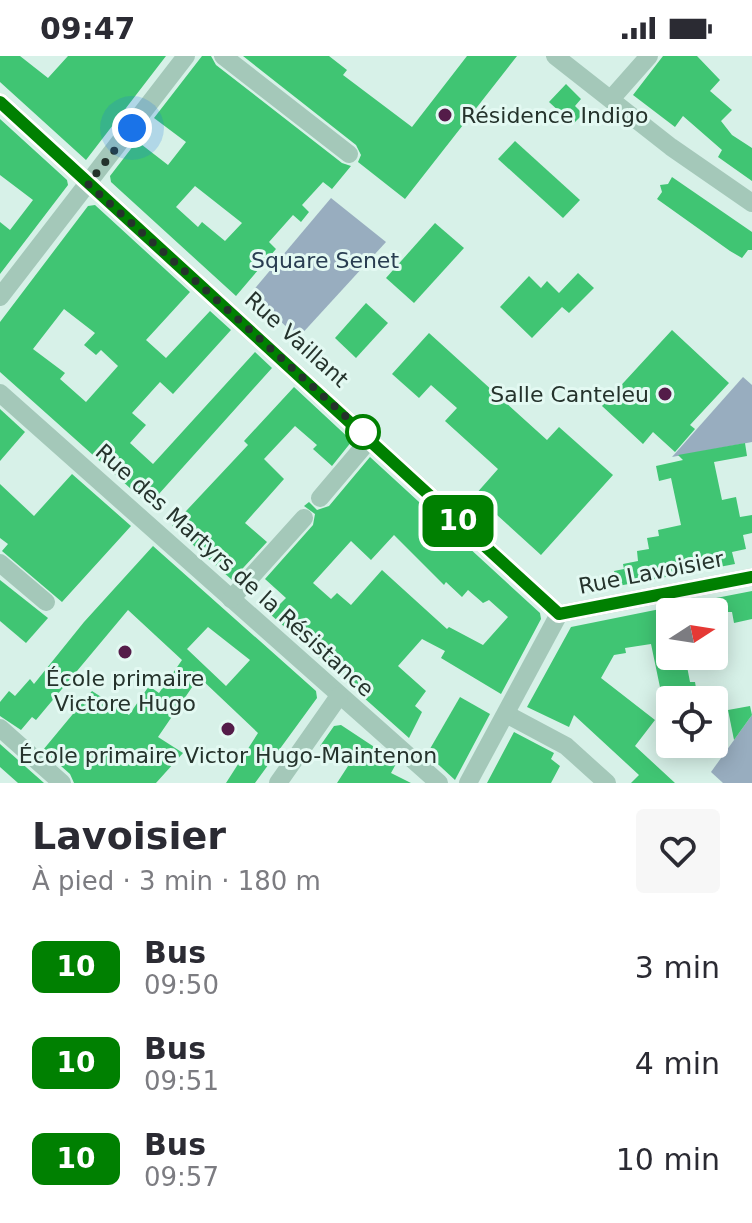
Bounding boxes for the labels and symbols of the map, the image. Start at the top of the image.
place label: Résidence Indigo [461,103,648,128]
marker: Résidence Indigo [436,106,454,124]
your location [112,108,152,148]
park label: Square Senet [251,248,399,273]
street label: Rue Vaillant [240,287,354,392]
place label: Salle Canteleu [490,382,649,407]
marker: Salle Canteleu [656,385,674,403]
unlabelled marker [346,415,380,449]
street label: Rue des Martyrs de la Résistance [91,439,379,702]
line badge: 10 [422,495,494,547]
street label: Rue Lavoisier [576,546,727,599]
north arrow [656,598,728,670]
marker: École primaire Victore Hugo [116,643,134,661]
place label: École primaire Victore Hugo [46,666,204,716]
marker: École primaire Victor Hugo-Maintenon [219,720,237,738]
place label: École primaire Victor Hugo-Maintenon [19,743,437,768]

